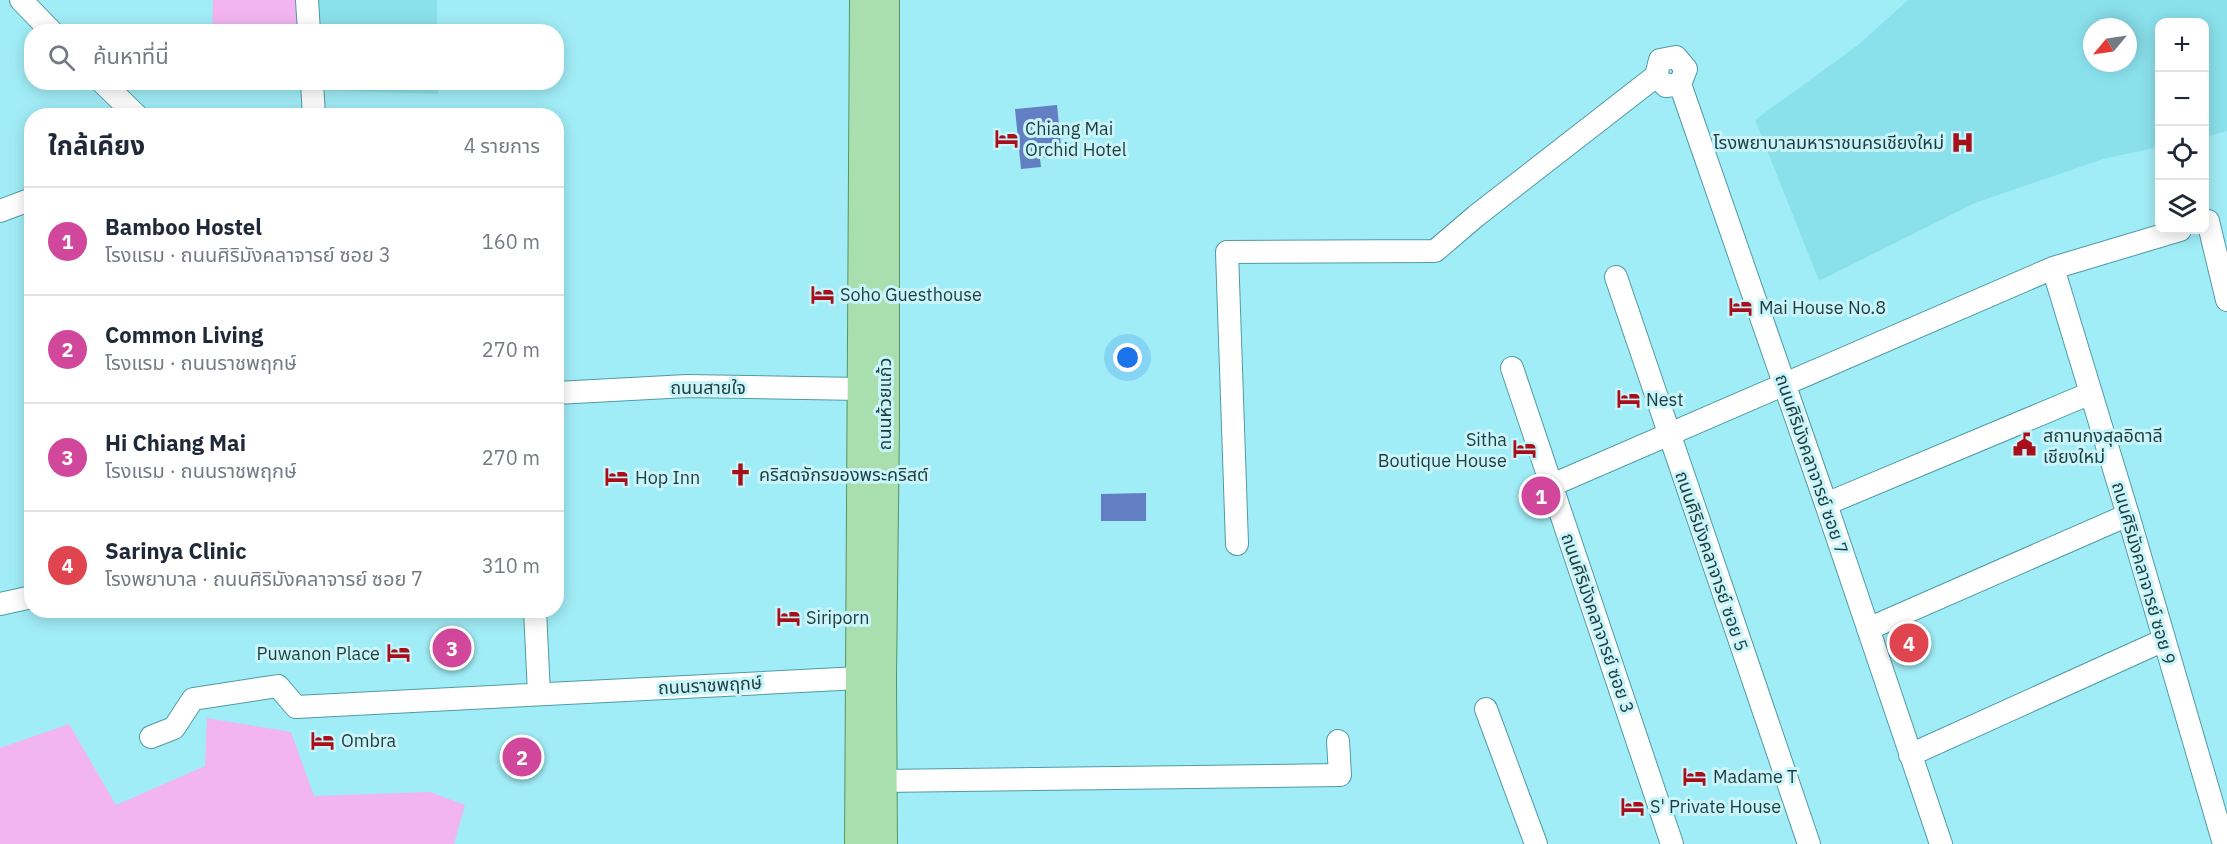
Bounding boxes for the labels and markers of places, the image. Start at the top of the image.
place label: Chiang Mai Orchid Hotel [1025,117,1127,161]
hotel icon: Chiang Mai Orchid Hotel [994,125,1020,151]
hospital icon: โรงพยาบาลมหาราชนครเชียงใหม่ [1949,129,1975,155]
place label: โรงพยาบาลมหาราชนครเชียงใหม่ [1713,131,1944,154]
hotel icon: Soho Guesthouse [809,281,835,307]
place label: Soho Guesthouse [840,283,982,306]
hotel icon: Mai House No.8 [1728,294,1754,320]
place label: Mai House No.8 [1759,296,1886,319]
hotel icon: Nest [1615,386,1641,412]
place label: Nest [1646,388,1684,411]
place label: สถานกงสุลอิตาลี เชียงใหม่ [2043,424,2163,468]
place label: Sitha Boutique House [1378,428,1507,472]
public building icon: สถานกงสุลอิตาลี เชียงใหม่ [2012,432,2038,458]
hotel icon: Sitha Boutique House [1512,436,1538,462]
church icon: คริสตจักรของพระคริสต์ [728,461,754,487]
place label: คริสตจักรของพระคริสต์ [759,463,929,486]
hotel icon: Hop Inn [604,464,630,490]
place label: Hop Inn [635,466,700,489]
pin: 1 [1522,474,1560,518]
hotel icon: Siriporn [775,604,801,630]
place label: Siriporn [806,606,869,629]
pin: 4 [1890,620,1928,666]
pin: 3 [432,626,472,670]
hotel icon: Puwanon Place [385,640,411,666]
place label: Puwanon Place [257,642,380,665]
hotel icon: Ombra [310,727,336,753]
place label: Ombra [341,729,396,752]
pin: 2 [502,734,542,780]
hotel icon: Madame T [1682,763,1708,789]
place label: Madame T [1713,765,1797,788]
hotel icon: S' Private House [1619,793,1645,819]
place label: S' Private House [1650,795,1781,818]

